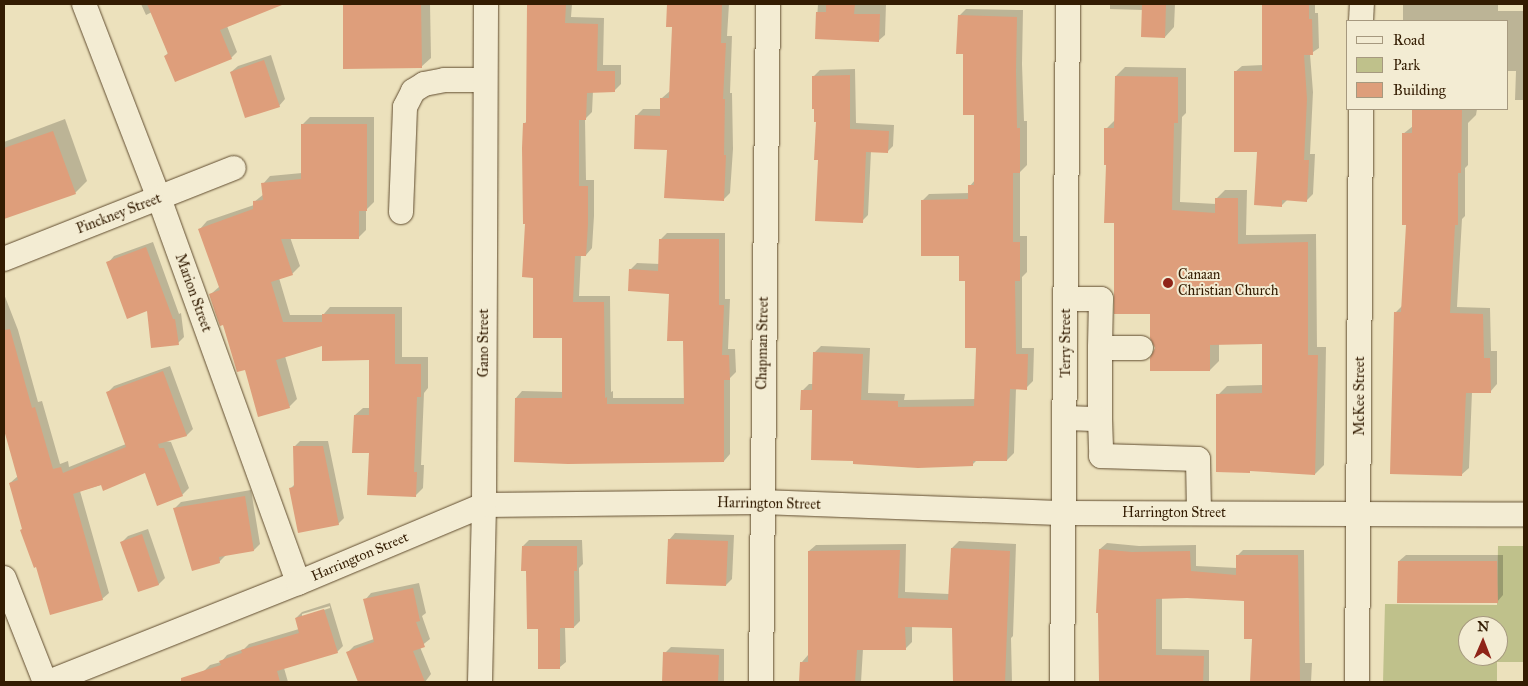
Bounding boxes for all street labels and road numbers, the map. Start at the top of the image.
street label: Pinckney Street [74,190,164,238]
street label: Marion Street [171,252,215,334]
street label: Chapman Street [754,296,772,390]
street label: Terry Street [1058,308,1074,378]
street label: Gano Street [476,309,492,377]
street label: McKee Street [1352,356,1368,436]
street label: Harrington Street [717,495,821,513]
street label: Harrington Street [1122,505,1226,521]
street label: Harrington Street [309,529,411,585]

